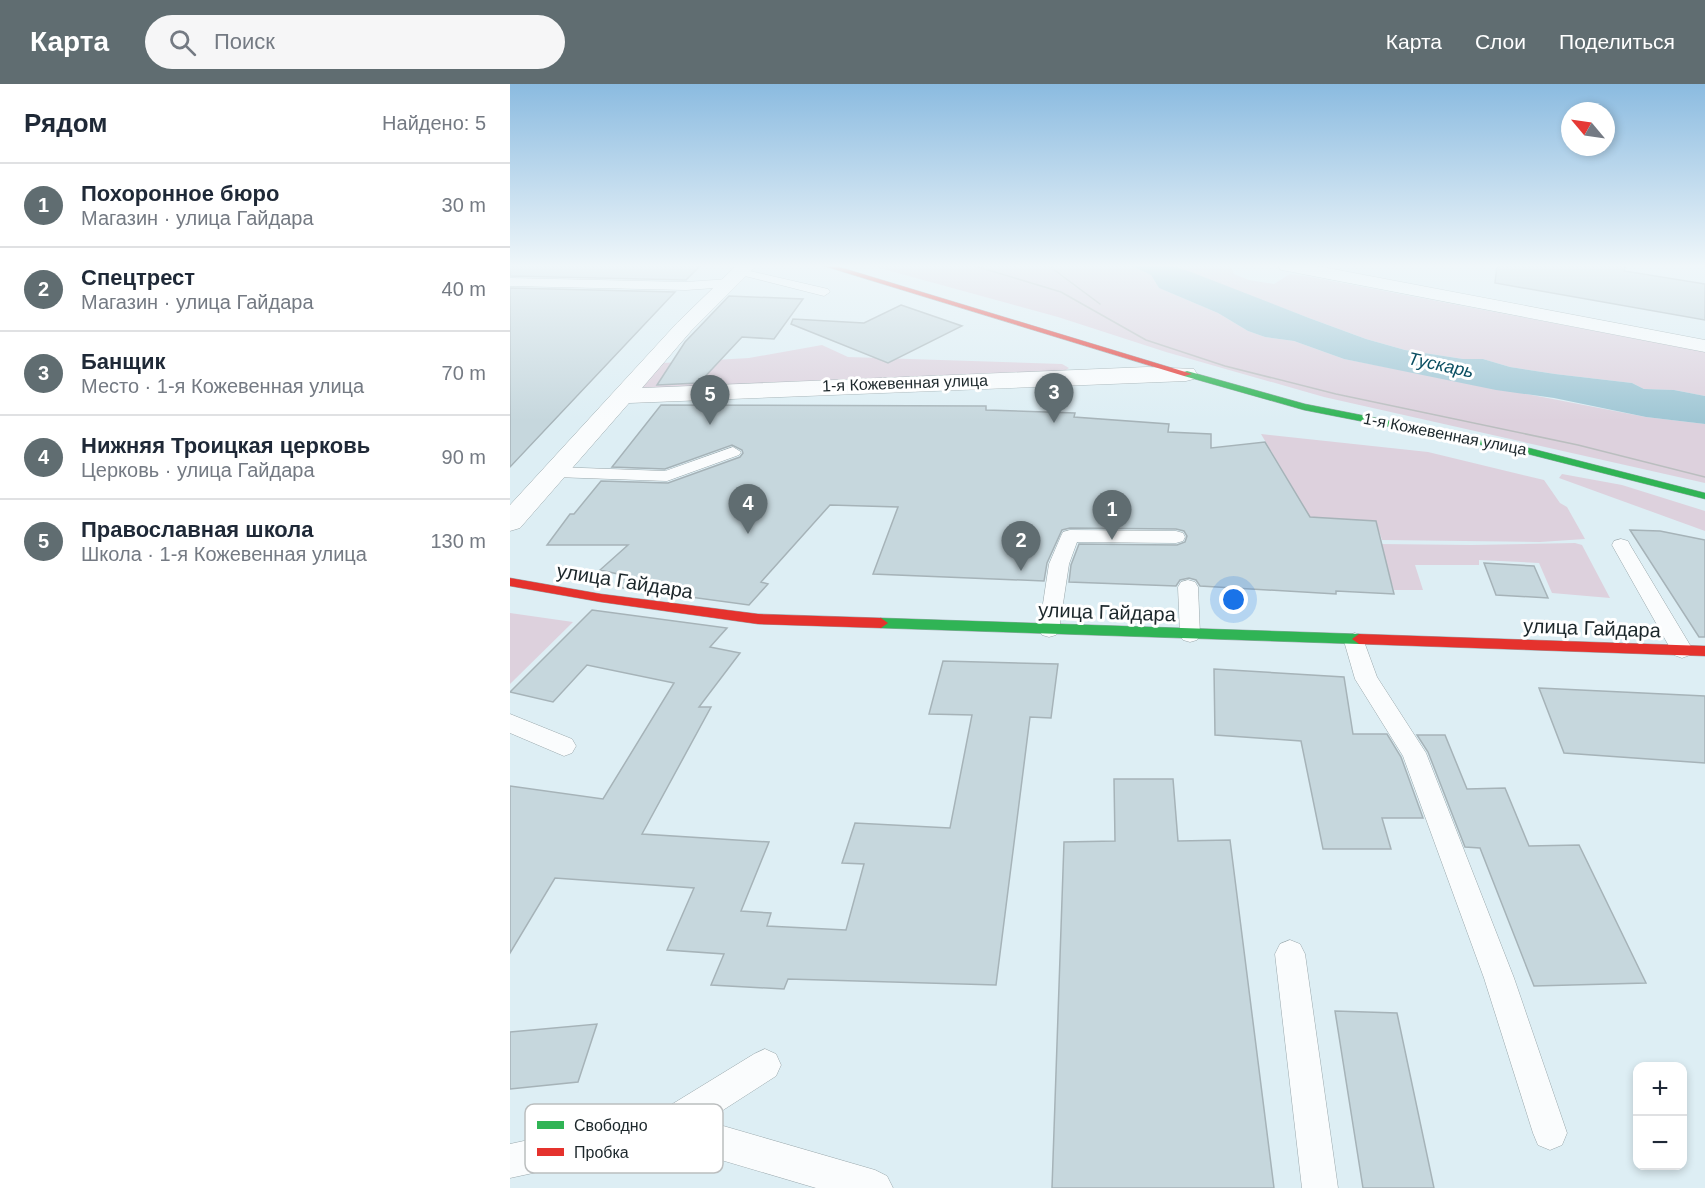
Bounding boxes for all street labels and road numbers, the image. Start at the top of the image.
street label: 1-я Кожевенная улица [822,372,988,394]
street label: 1-я Кожевенная улица [1362,410,1528,458]
street label: улица Гайдара [555,559,696,603]
street label: улица Гайдара [1038,599,1177,625]
street label: улица Гайдара [1523,615,1662,641]

